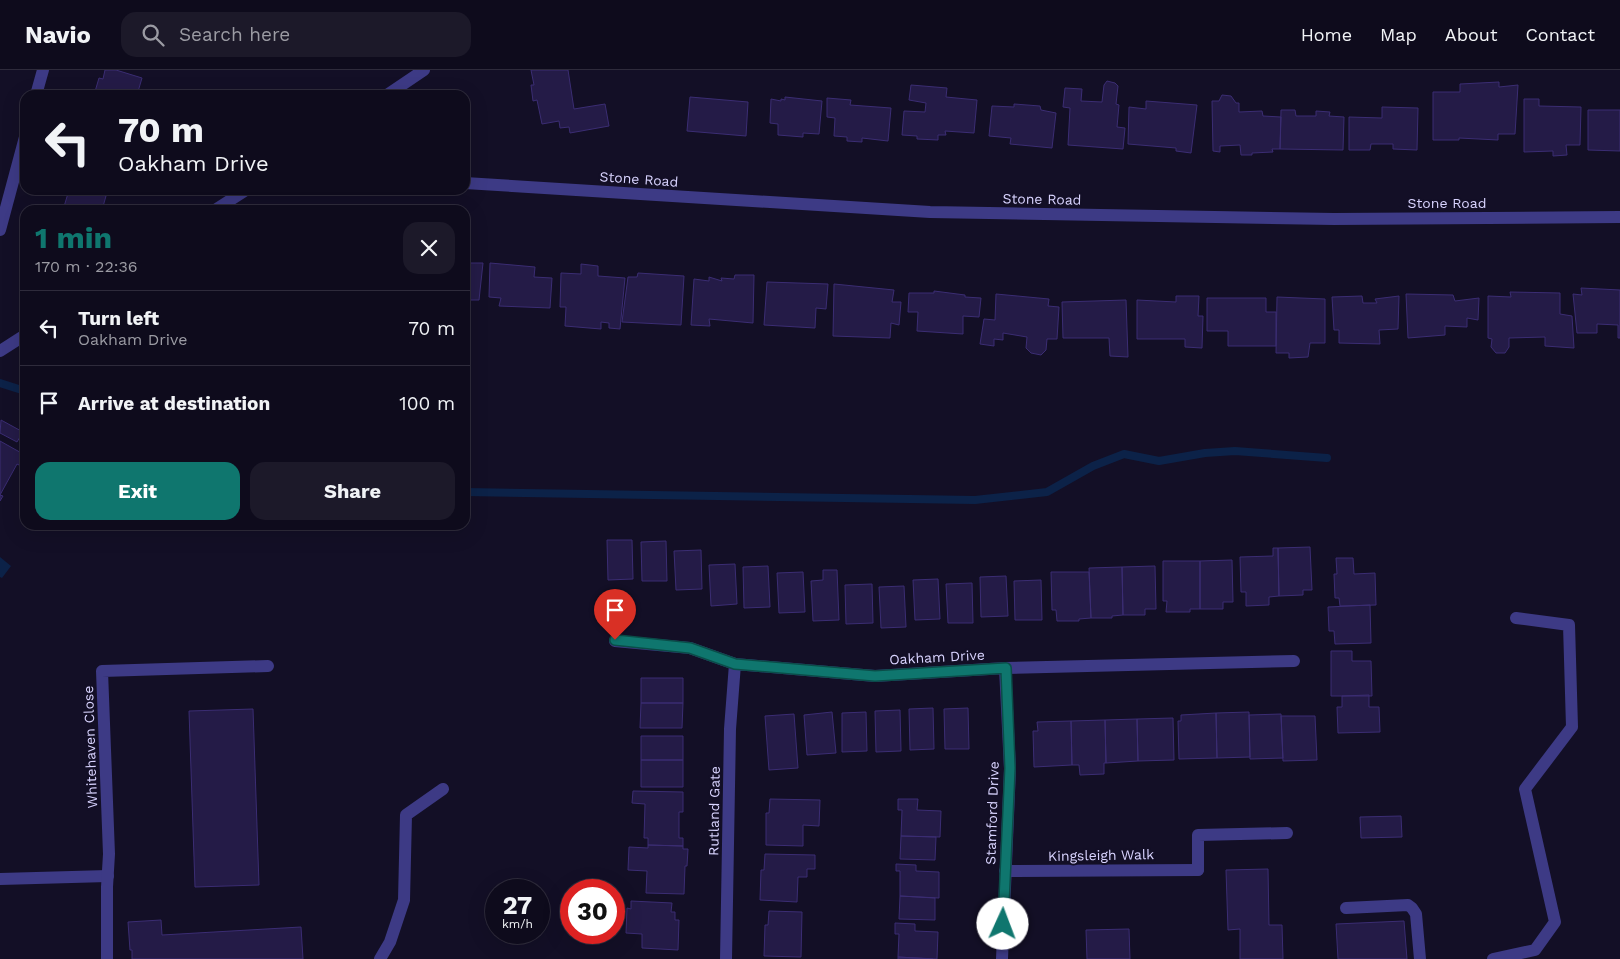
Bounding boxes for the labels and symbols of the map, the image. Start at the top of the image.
street label: Stone Road [599,168,679,190]
street label: Stone Road [1002,190,1082,208]
street label: Stone Road [1408,195,1486,211]
pin [594,589,636,640]
street label: Oakham Drive [889,647,985,667]
street label: Whitehaven Close [80,685,100,809]
street label: Stamford Drive [982,761,1002,865]
street label: Rutland Gate [705,766,723,856]
street label: Kingsleigh Walk [1048,846,1154,864]
speed limit sign: 30 [560,879,625,944]
position arrow [976,897,1028,949]

